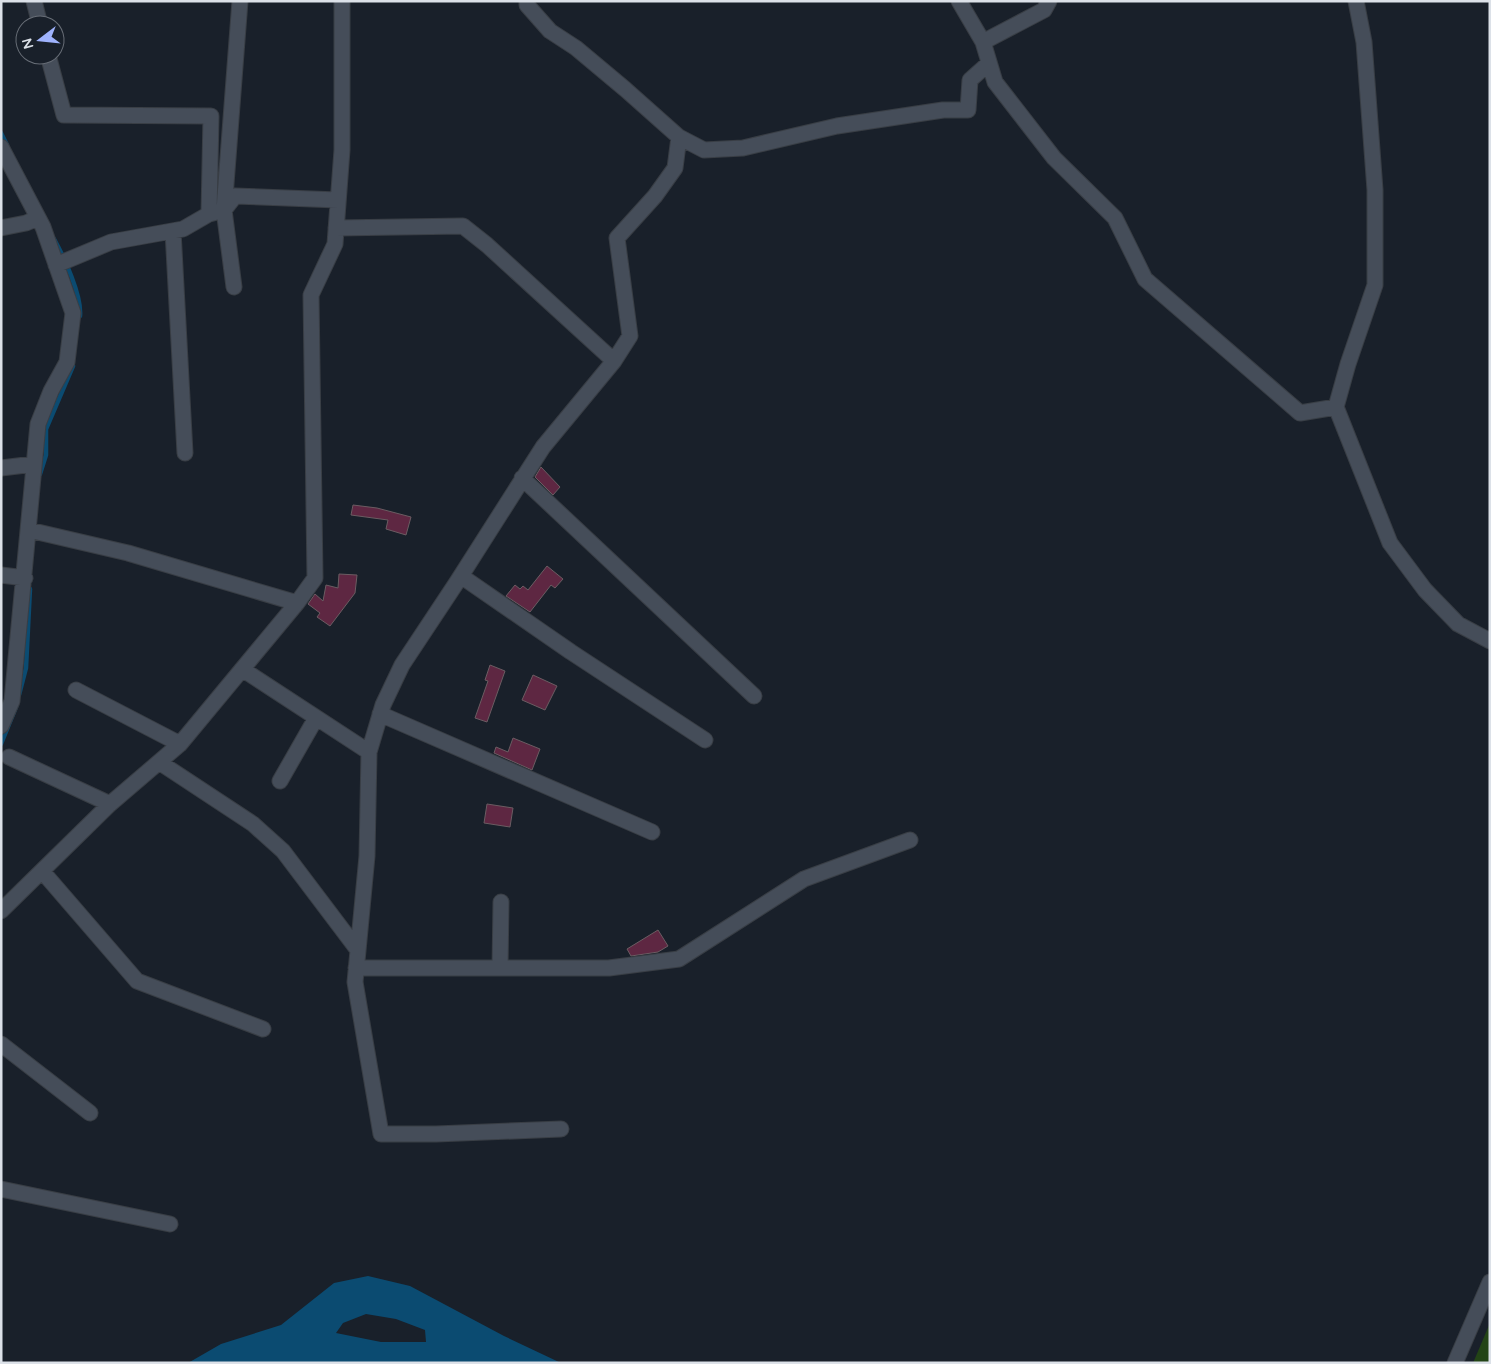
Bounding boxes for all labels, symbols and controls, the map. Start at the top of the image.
north arrow [15,15,65,65]
text: N [17,36,38,51]

